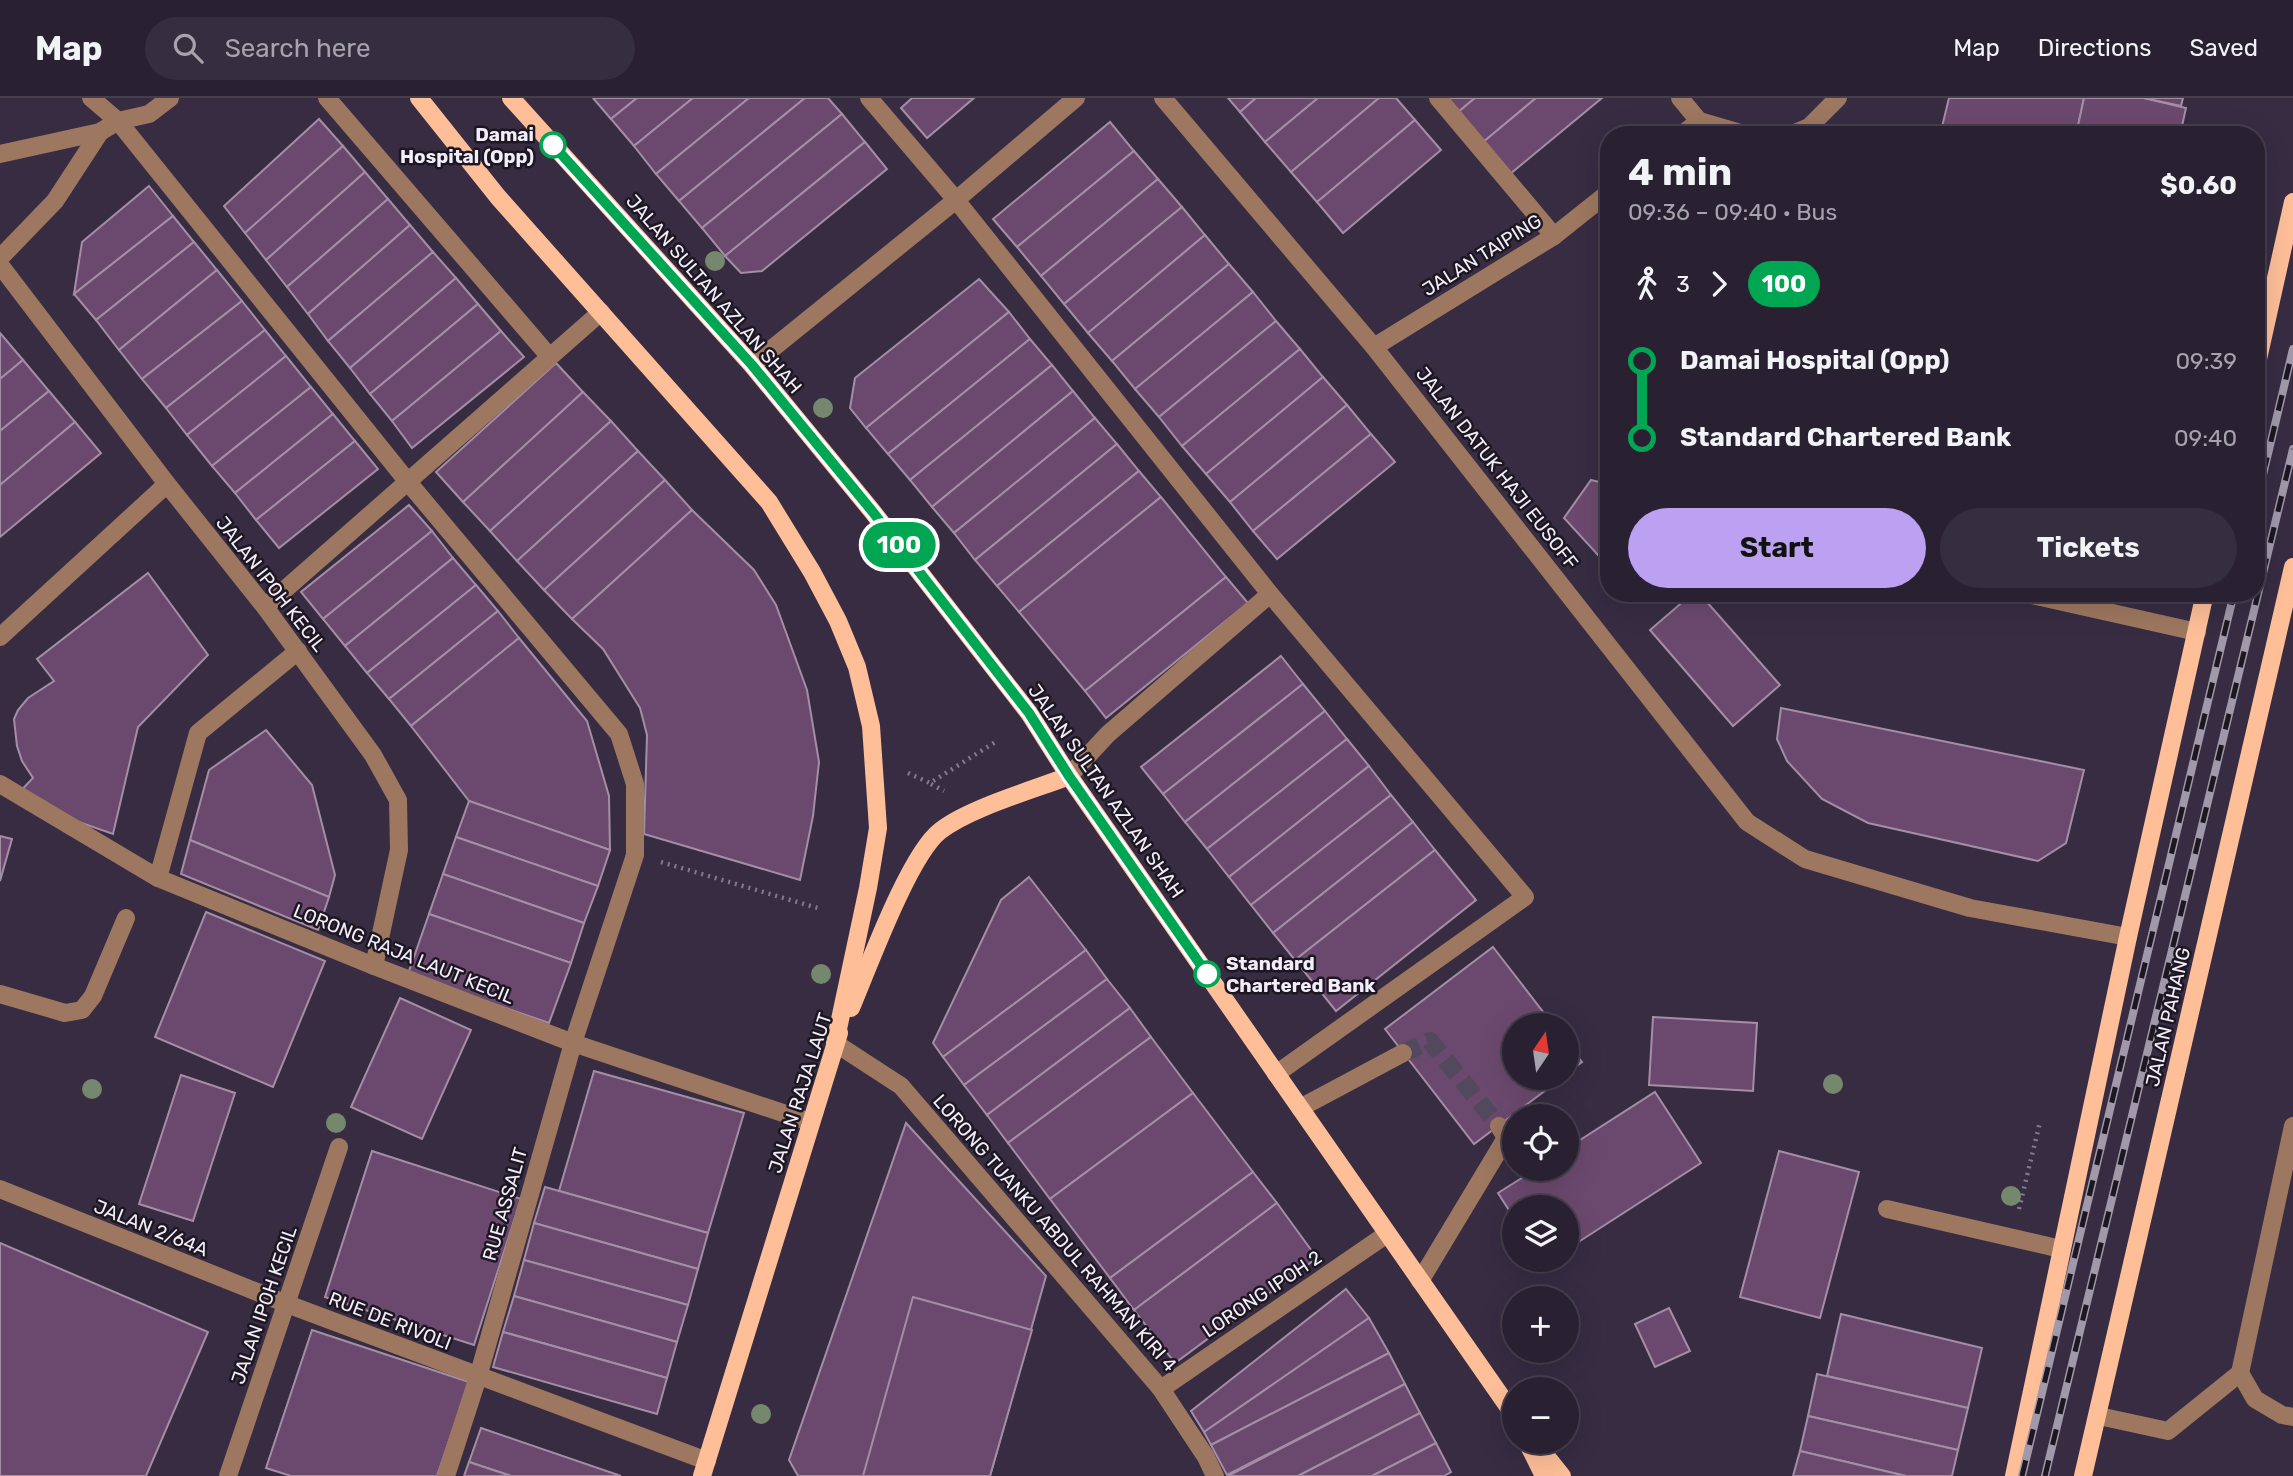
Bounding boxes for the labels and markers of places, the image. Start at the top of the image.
place label: Damai Hospital (Opp) [400,123,534,168]
marker: Damai Hospital (Opp) [540,132,566,158]
place label: Standard Chartered Bank [1226,952,1375,997]
marker: Standard Chartered Bank [1194,961,1220,987]

